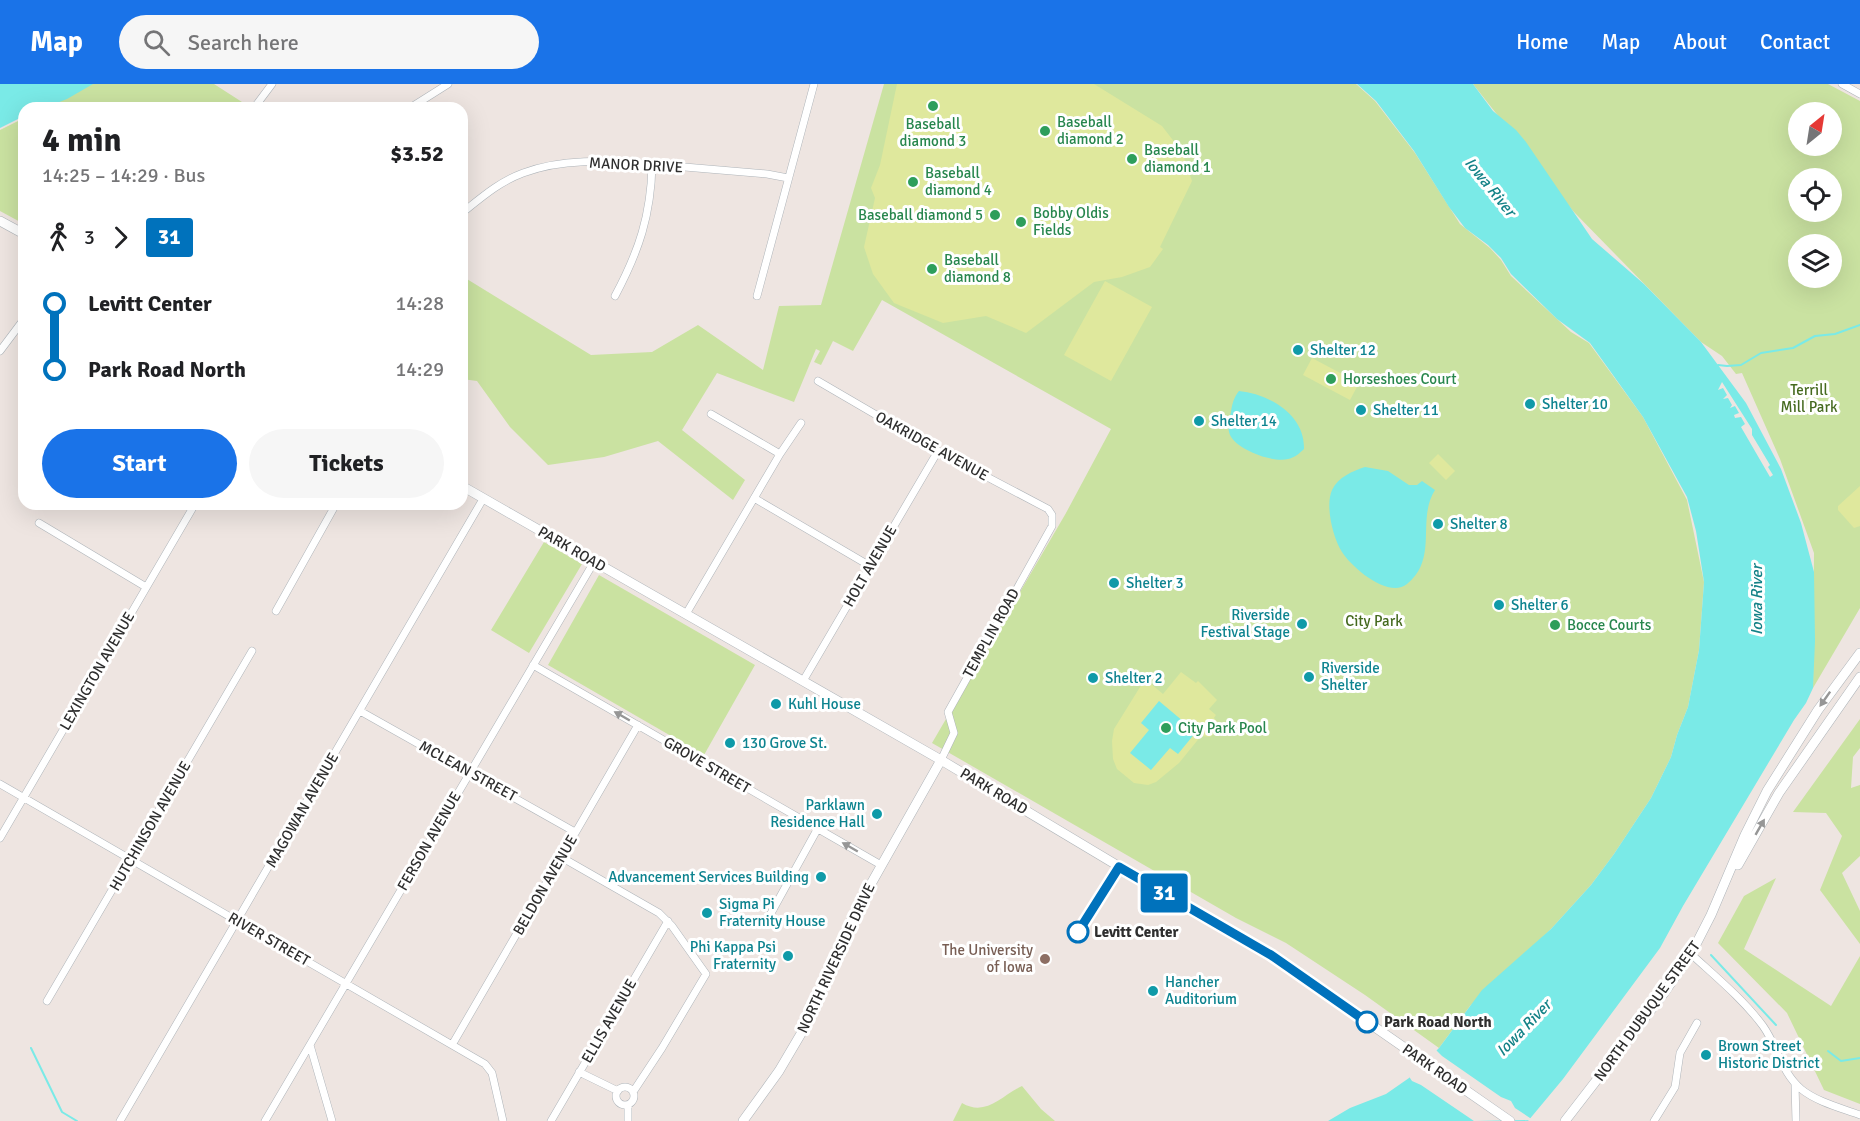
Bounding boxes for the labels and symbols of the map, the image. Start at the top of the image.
marker: Baseball diamond 3 [926,99,940,113]
north arrow [1788,102,1842,156]
place label: Baseball diamond 2 [1057,113,1124,148]
place label: Baseball diamond 3 [900,115,966,150]
marker: Baseball diamond 2 [1038,124,1052,138]
place label: Baseball diamond 1 [1144,141,1211,176]
marker: Baseball diamond 1 [1125,152,1139,166]
water label: Iowa River [1460,153,1521,222]
street label: MANOR DRIVE [589,154,683,176]
place label: Baseball diamond 4 [925,164,992,199]
marker: Baseball diamond 4 [906,175,920,189]
place label: Bobby Oldis Fields [1033,204,1109,239]
place label: Baseball diamond 5 [858,206,983,224]
marker: Baseball diamond 5 [988,208,1002,222]
marker: Bobby Oldis Fields [1014,215,1028,229]
place label: Baseball diamond 8 [944,251,1011,286]
marker: Baseball diamond 8 [925,262,939,276]
place label: Shelter 12 [1310,341,1376,359]
marker: Shelter 12 [1291,343,1305,357]
place label: Horseshoes Court [1343,370,1456,388]
marker: Horseshoes Court [1324,372,1338,386]
park label: Terrill Mill Park [1781,381,1838,416]
place label: Shelter 10 [1542,395,1608,413]
marker: Shelter 10 [1523,397,1537,411]
place label: Shelter 11 [1373,401,1439,419]
marker: Shelter 11 [1354,403,1368,417]
street label: OAKRIDGE AVENUE [872,407,992,485]
place label: Shelter 14 [1211,412,1277,430]
marker: Shelter 14 [1192,414,1206,428]
place label: Shelter 8 [1450,515,1508,533]
marker: Shelter 8 [1431,517,1445,531]
street label: PARK ROAD [535,522,609,576]
street label: HOLT AVENUE [839,522,901,610]
water label: Iowa River [1747,563,1767,635]
place label: Shelter 3 [1126,574,1184,592]
marker: Shelter 3 [1107,576,1121,590]
street label: TEMPLIN ROAD [959,585,1023,681]
place label: Shelter 6 [1511,596,1569,614]
marker: Shelter 6 [1492,598,1506,612]
place label: Riverside Festival Stage [1201,606,1290,641]
street label: LEXINGTON AVENUE [56,609,138,733]
park label: City Park [1345,612,1403,630]
place label: Bocce Courts [1567,616,1652,634]
marker: Riverside Festival Stage [1295,617,1309,631]
marker: Bocce Courts [1548,618,1562,632]
place label: Riverside Shelter [1321,659,1380,694]
place label: Shelter 2 [1105,669,1163,687]
marker: Riverside Shelter [1302,670,1316,684]
marker: Shelter 2 [1086,671,1100,685]
one-way arrow [1819,691,1831,707]
place label: Kuhl House [788,695,861,713]
marker: Kuhl House [769,697,783,711]
one-way arrow [614,710,630,721]
place label: City Park Pool [1178,719,1267,737]
marker: City Park Pool [1159,721,1173,735]
street label: GROVE STREET [660,733,754,797]
place label: 130 Grove St. [742,734,827,752]
marker: 130 Grove St. [723,736,737,750]
street label: MCLEAN STREET [416,737,520,806]
street label: MAGOWAN AVENUE [262,749,342,871]
street label: HUTCHINSON AVENUE [106,758,194,894]
street label: PARK ROAD [957,764,1031,818]
street label: FERSON AVENUE [393,788,465,894]
place label: Parklawn Residence Hall [770,796,865,831]
marker: Parklawn Residence Hall [870,807,884,821]
one-way arrow [1754,819,1765,835]
street label: BELDON AVENUE [509,832,581,938]
one-way arrow [842,841,858,852]
place label: Advancement Services Building [608,868,809,886]
marker: Advancement Services Building [814,870,828,884]
line badge: 31 [1137,874,1191,912]
street label: NORTH RIVERSIDE DRIVE [793,880,879,1036]
place label: Sigma Pi Fraternity House [719,895,825,930]
marker: Sigma Pi Fraternity House [700,906,714,920]
street label: RIVER STREET [225,908,314,970]
marker: Levitt Center [1067,921,1089,943]
place label: Levitt Center [1094,923,1178,941]
street label: NORTH DUBUQUE STREET [1590,937,1704,1085]
place label: Phi Kappa Psi Fraternity [690,938,776,973]
place label: The University of Iowa [942,941,1033,976]
marker: Phi Kappa Psi Fraternity [781,949,795,963]
marker: The University of Iowa [1038,952,1052,966]
place label: Hancher Auditorium [1165,973,1237,1008]
street label: ELLIS AVENUE [578,976,640,1066]
marker: Hancher Auditorium [1146,984,1160,998]
water label: Iowa River [1492,994,1557,1060]
marker: Park Road North [1356,1011,1378,1033]
place label: Park Road North [1384,1013,1492,1031]
place label: Brown Street Historic District [1718,1037,1820,1072]
street label: PARK ROAD [1399,1040,1471,1098]
marker: Brown Street Historic District [1699,1048,1713,1062]

